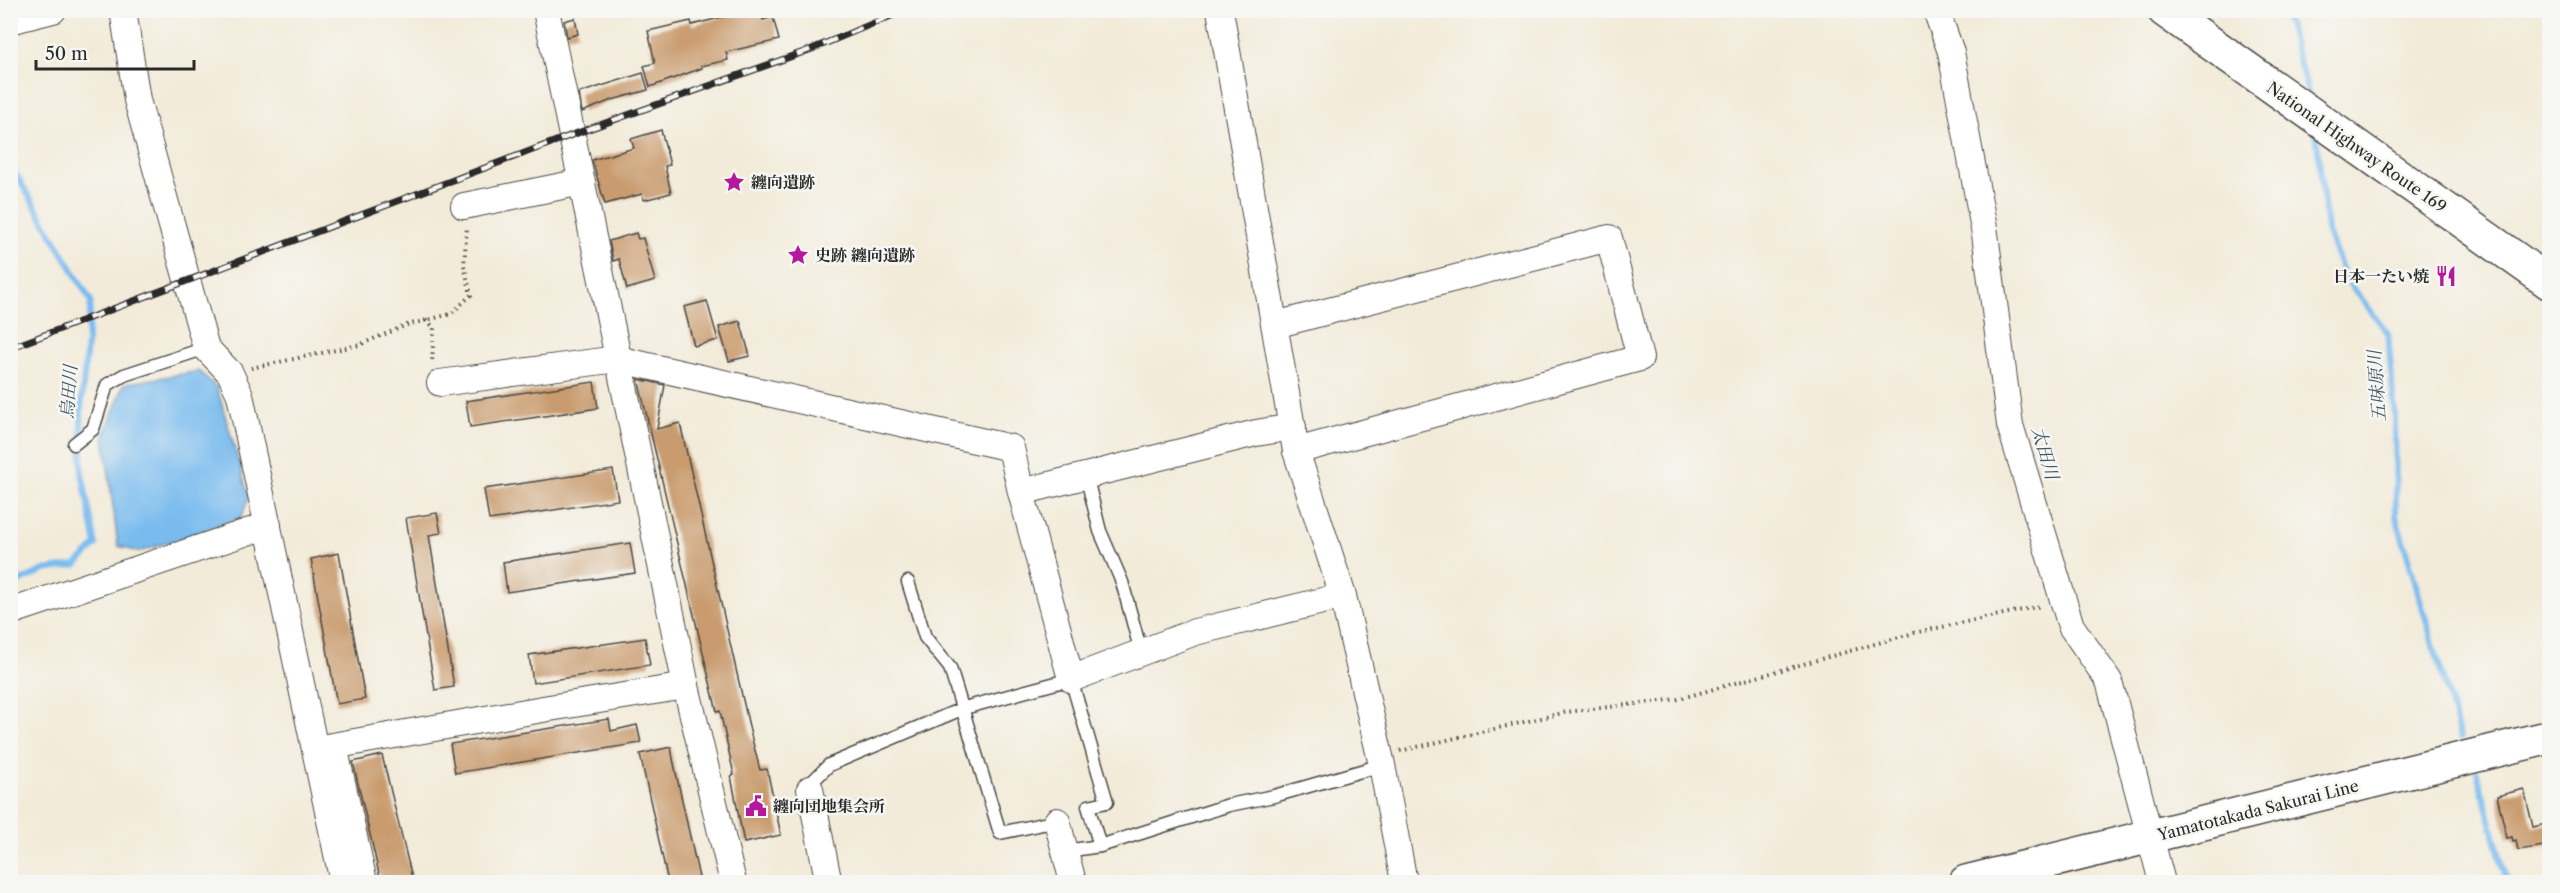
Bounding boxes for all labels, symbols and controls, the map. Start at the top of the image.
scale bar [36,33,194,71]
text: 50 m [45,43,88,65]
street label: National Highway Route 169 [2263,77,2451,217]
place icon: 纏向遺跡 [722,170,746,194]
place label: 纏向遺跡 [751,172,815,192]
place icon: 史跡 纏向遺跡 [786,243,810,267]
place label: 史跡 纏向遺跡 [815,245,915,265]
restaurant icon: 日本一たい焼 [2434,264,2458,288]
place label: 日本一たい焼 [2333,266,2429,286]
water label: 五味原川 [2363,347,2390,423]
water label: 烏田川 [56,362,82,420]
water label: 太田川 [2027,424,2064,484]
street label: Yamatotakada Sakurai Line [2154,775,2361,845]
public building icon: 纏向団地集会所 [744,794,768,818]
place label: 纏向団地集会所 [773,796,885,816]

